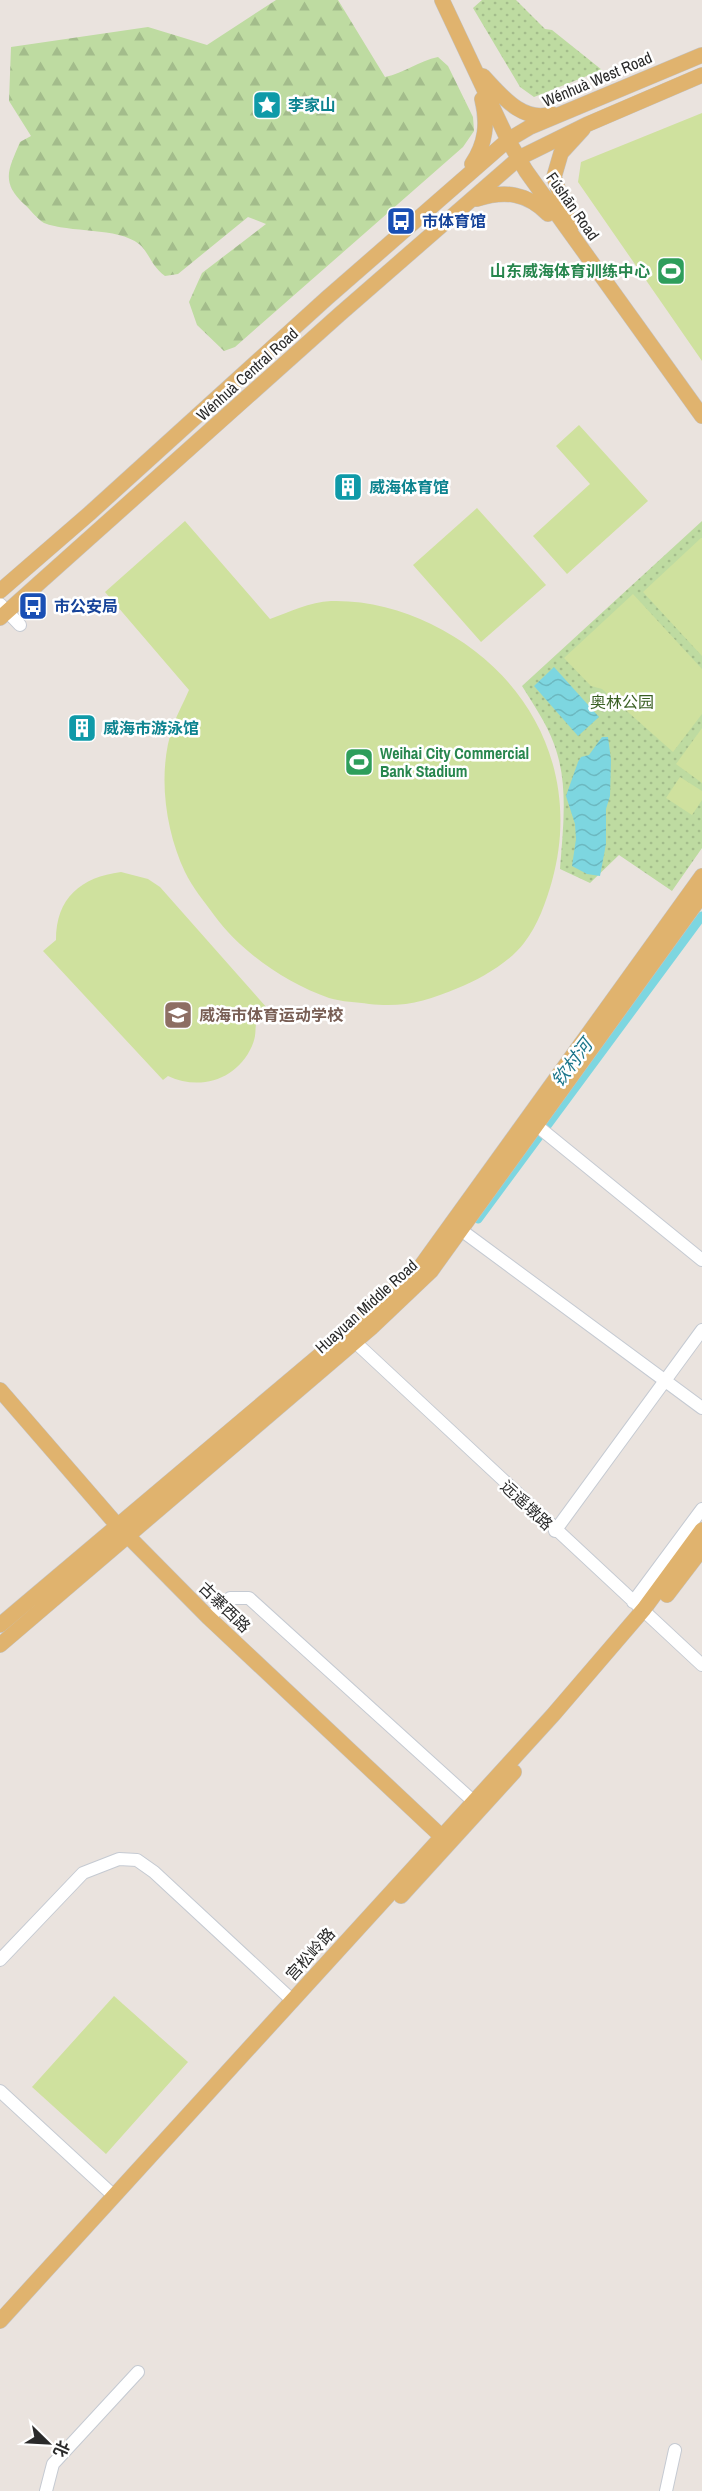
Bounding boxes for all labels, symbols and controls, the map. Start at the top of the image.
street label: Wénhuà West Road [539,46,655,112]
place icon: 李家山 [251,89,283,121]
place label: 李家山 [288,94,336,116]
street label: Fúshān Road [541,167,605,245]
bus stop icon: 市体育馆 [385,205,417,237]
place label: 市体育馆 [422,210,486,232]
sports icon: 山东威海体育训练中心 [655,255,687,287]
place label: 山东威海体育训练中心 [490,260,650,282]
street label: Wénhuà Central Road [191,322,303,426]
building icon: 威海体育馆 [332,471,364,503]
place label: 威海体育馆 [369,476,449,498]
bus stop icon: 市公安局 [17,590,49,622]
place label: 市公安局 [54,595,118,617]
park label: 奥林公园 [590,691,654,713]
building icon: 威海市游泳馆 [66,712,98,744]
place label: 威海市游泳馆 [103,717,199,739]
place label: Weihai City Commercial Bank Stadium [380,742,529,782]
sports icon: Weihai City Commercial Bank Stadium [343,746,375,778]
school or university icon: 威海市体育运动学校 [162,999,194,1031]
place label: 威海市体育运动学校 [199,1004,344,1026]
water label: 钦村河 [545,1031,600,1092]
street label: Huayuan Middle Road [310,1254,422,1358]
street label: 远遥墩路 [496,1475,558,1535]
street label: 古寨西路 [194,1577,256,1637]
street label: 宫松岭路 [280,1923,340,1985]
north arrow [18,2413,78,2473]
text: 北 [48,2437,75,2461]

